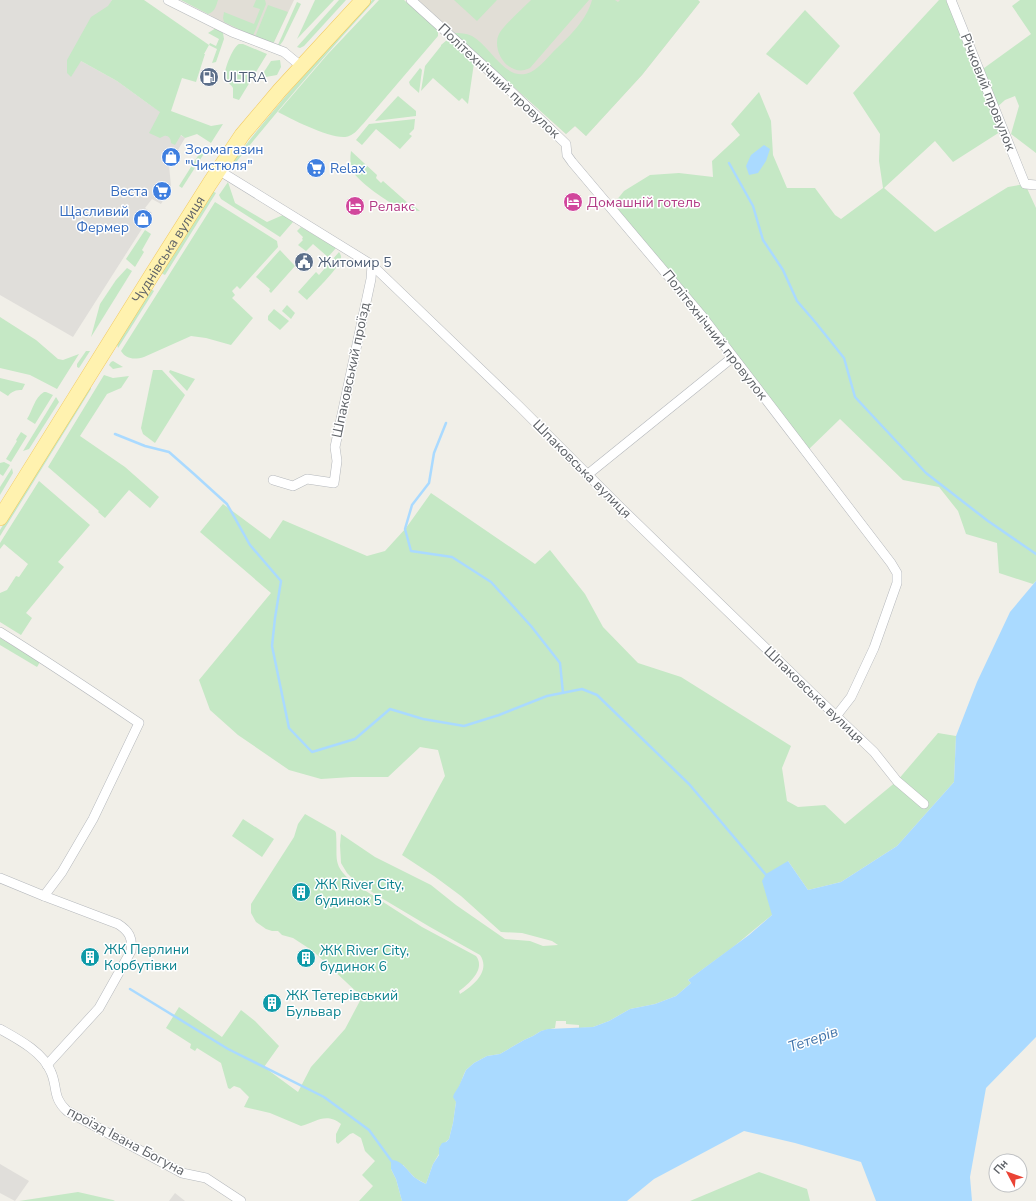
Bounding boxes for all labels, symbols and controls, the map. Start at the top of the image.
street label: Політехнічний провулок [434,19,565,143]
street label: Річковий провулок [956,30,1020,154]
fuel station icon: ULTRA [198,66,220,88]
place label: ULTRA [223,68,267,87]
place label: Зоомагазин "Чистюля" [185,140,264,175]
shop icon: Зоомагазин "Чистюля" [160,146,182,168]
supermarket icon: Relax [305,157,327,179]
place label: Relax [330,159,366,178]
supermarket icon: Веста [151,180,173,202]
place label: Веста [111,182,148,201]
hotel icon: Домашній готель [562,191,584,213]
street label: Чуднівська вулиця [127,192,209,307]
place label: Домашній готель [587,193,701,212]
hotel icon: Релакс [344,195,366,217]
place label: Релакс [369,197,415,216]
place label: Щасливий Фермер [59,202,129,237]
shop icon: Щасливий Фермер [132,208,154,230]
public building icon: Житомир 5 [293,251,315,273]
place label: Житомир 5 [318,253,392,272]
street label: Політехнічний провулок [658,266,772,405]
street label: Шпаковський проїзд [327,301,375,439]
street label: Шпаковська вулиця [528,415,636,523]
street label: Шпаковська вулиця [760,642,868,748]
place label: ЖК River City, будинок 5 [315,875,404,910]
building icon: ЖК River City, будинок 5 [290,881,312,903]
place label: ЖК Перлини Корбутівки [104,940,189,975]
place label: ЖК River City, будинок 6 [320,941,409,976]
building icon: ЖК Перлини Корбутівки [79,946,101,968]
building icon: ЖК River City, будинок 6 [295,947,317,969]
place label: ЖК Тетерівський Бульвар [286,986,398,1021]
building icon: ЖК Тетерівський Бульвар [261,992,283,1014]
water label: Тетерів [785,1021,841,1057]
street label: проїзд Івана Богуна [64,1102,188,1180]
north arrow [988,1153,1028,1193]
text: Пн [990,1156,1011,1177]

